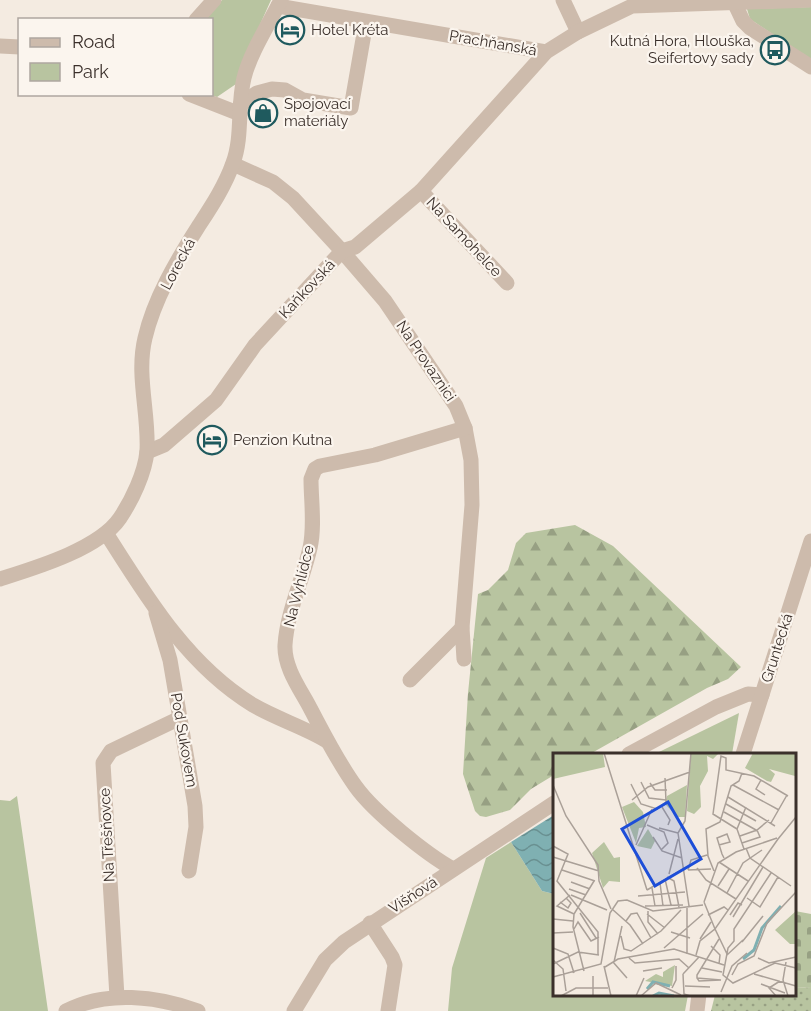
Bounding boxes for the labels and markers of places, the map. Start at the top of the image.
hotel icon: Hotel Kréta [274,14,306,46]
place label: Hotel Kréta [311,21,389,39]
place label: Kutná Hora, Hlouška, Seifertovy sady [610,32,754,67]
bus stop icon: Kutná Hora, Hlouška, Seifertovy sady [759,34,791,66]
place label: Spojovací materiály [284,95,352,130]
shop icon: Spojovací materiály [247,97,279,129]
hotel icon: Penzion Kutna [196,424,228,456]
place label: Penzion Kutna [233,431,332,449]

